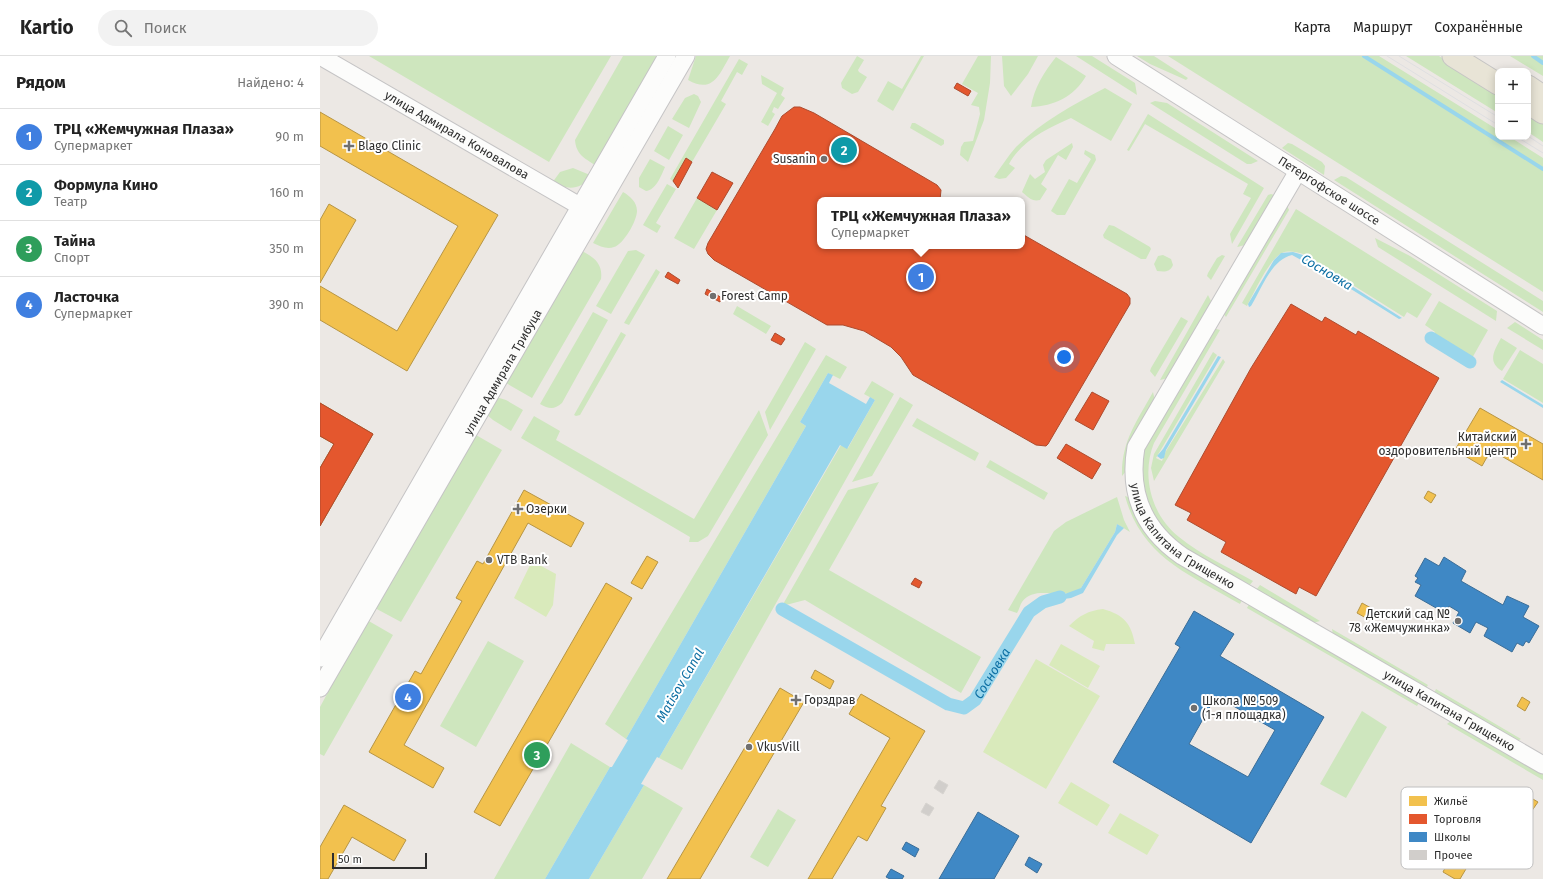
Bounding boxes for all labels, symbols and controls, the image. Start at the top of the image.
search box [98,10,378,46]
text: Kartio [20,16,74,39]
icon: search [112,17,134,39]
text: Поиск [144,19,187,37]
text: Карта [1294,19,1331,36]
text: Маршрут [1353,19,1412,36]
text: Сохранённые [1434,19,1523,36]
map controls [1495,68,1531,140]
button: + [1495,68,1531,104]
text: Рядом [16,72,66,93]
text: Найдено: 4 [237,75,304,90]
street label: улица Адмирала Коновалова [382,88,531,182]
button: − [1495,104,1531,140]
text: ТРЦ «Жемчужная Плаза» [54,120,234,138]
text: 1 [26,129,32,144]
text: 90 m [275,129,304,144]
pin: 2 [831,135,857,165]
text: Супермаркет [54,138,132,153]
place label: Blago Clinic [358,139,421,153]
marker: Blago Clinic [343,140,355,152]
place label: Susanin [773,152,816,166]
street label: Петергофское шоссе [1276,153,1382,228]
marker: Susanin [819,154,829,164]
text: Формула Кино [54,176,158,194]
text: 2 [26,185,32,200]
text: 160 m [270,185,304,200]
text: Театр [54,194,87,209]
popup [817,197,1025,249]
text: ТРЦ «Жемчужная Плаза» [831,207,1011,225]
text: Супермаркет [831,225,909,240]
text: Тайна [54,232,95,250]
text: 3 [26,241,32,256]
text: 350 m [269,241,304,256]
text: Спорт [54,250,90,265]
water label: Сосновка [1299,251,1355,293]
pin: 1 [908,262,934,292]
text: Ласточка [54,288,119,306]
place label: Forest Camp [721,289,788,303]
marker: Forest Camp [708,291,718,301]
text: 4 [25,297,33,312]
text: 390 m [269,297,304,312]
text: Супермаркет [54,306,132,321]
street label: улица Адмирала Трибуца [461,307,545,437]
your location [1054,347,1074,367]
place label: Китайский оздоровительный центр [1379,430,1517,458]
marker: Китайский оздоровительный центр [1520,438,1532,450]
street label: улица Капитана Грищенко [1128,482,1237,592]
place label: Озерки [526,502,567,516]
marker: Озерки [513,504,523,514]
place label: VTB Bank [497,553,548,567]
marker: VTB Bank [484,555,494,565]
place label: Детский сад № 78 «Жемчужинка» [1349,607,1450,635]
marker: Детский сад № 78 «Жемчужинка» [1453,616,1463,626]
water label: Сосновка [970,645,1013,701]
water label: Matisov Canal [653,646,707,724]
street label: улица Капитана Грищенко [1381,667,1518,754]
pin: 4 [395,682,421,712]
place label: Горздрав [804,693,856,707]
place label: Школа № 509 (1-я площадка) [1202,694,1286,722]
marker: Горздрав [791,695,801,705]
marker: Школа № 509 (1-я площадка) [1189,703,1199,713]
pin: 3 [524,740,550,770]
place label: VkusVill [757,740,800,754]
marker: VkusVill [744,742,754,752]
legend [1401,787,1533,869]
text: Жильё [1434,795,1468,808]
text: Торговля [1434,813,1481,826]
text: Школы [1434,831,1471,844]
text: Прочее [1434,849,1472,862]
scale bar [332,851,427,870]
text: 50 m [338,853,362,866]

